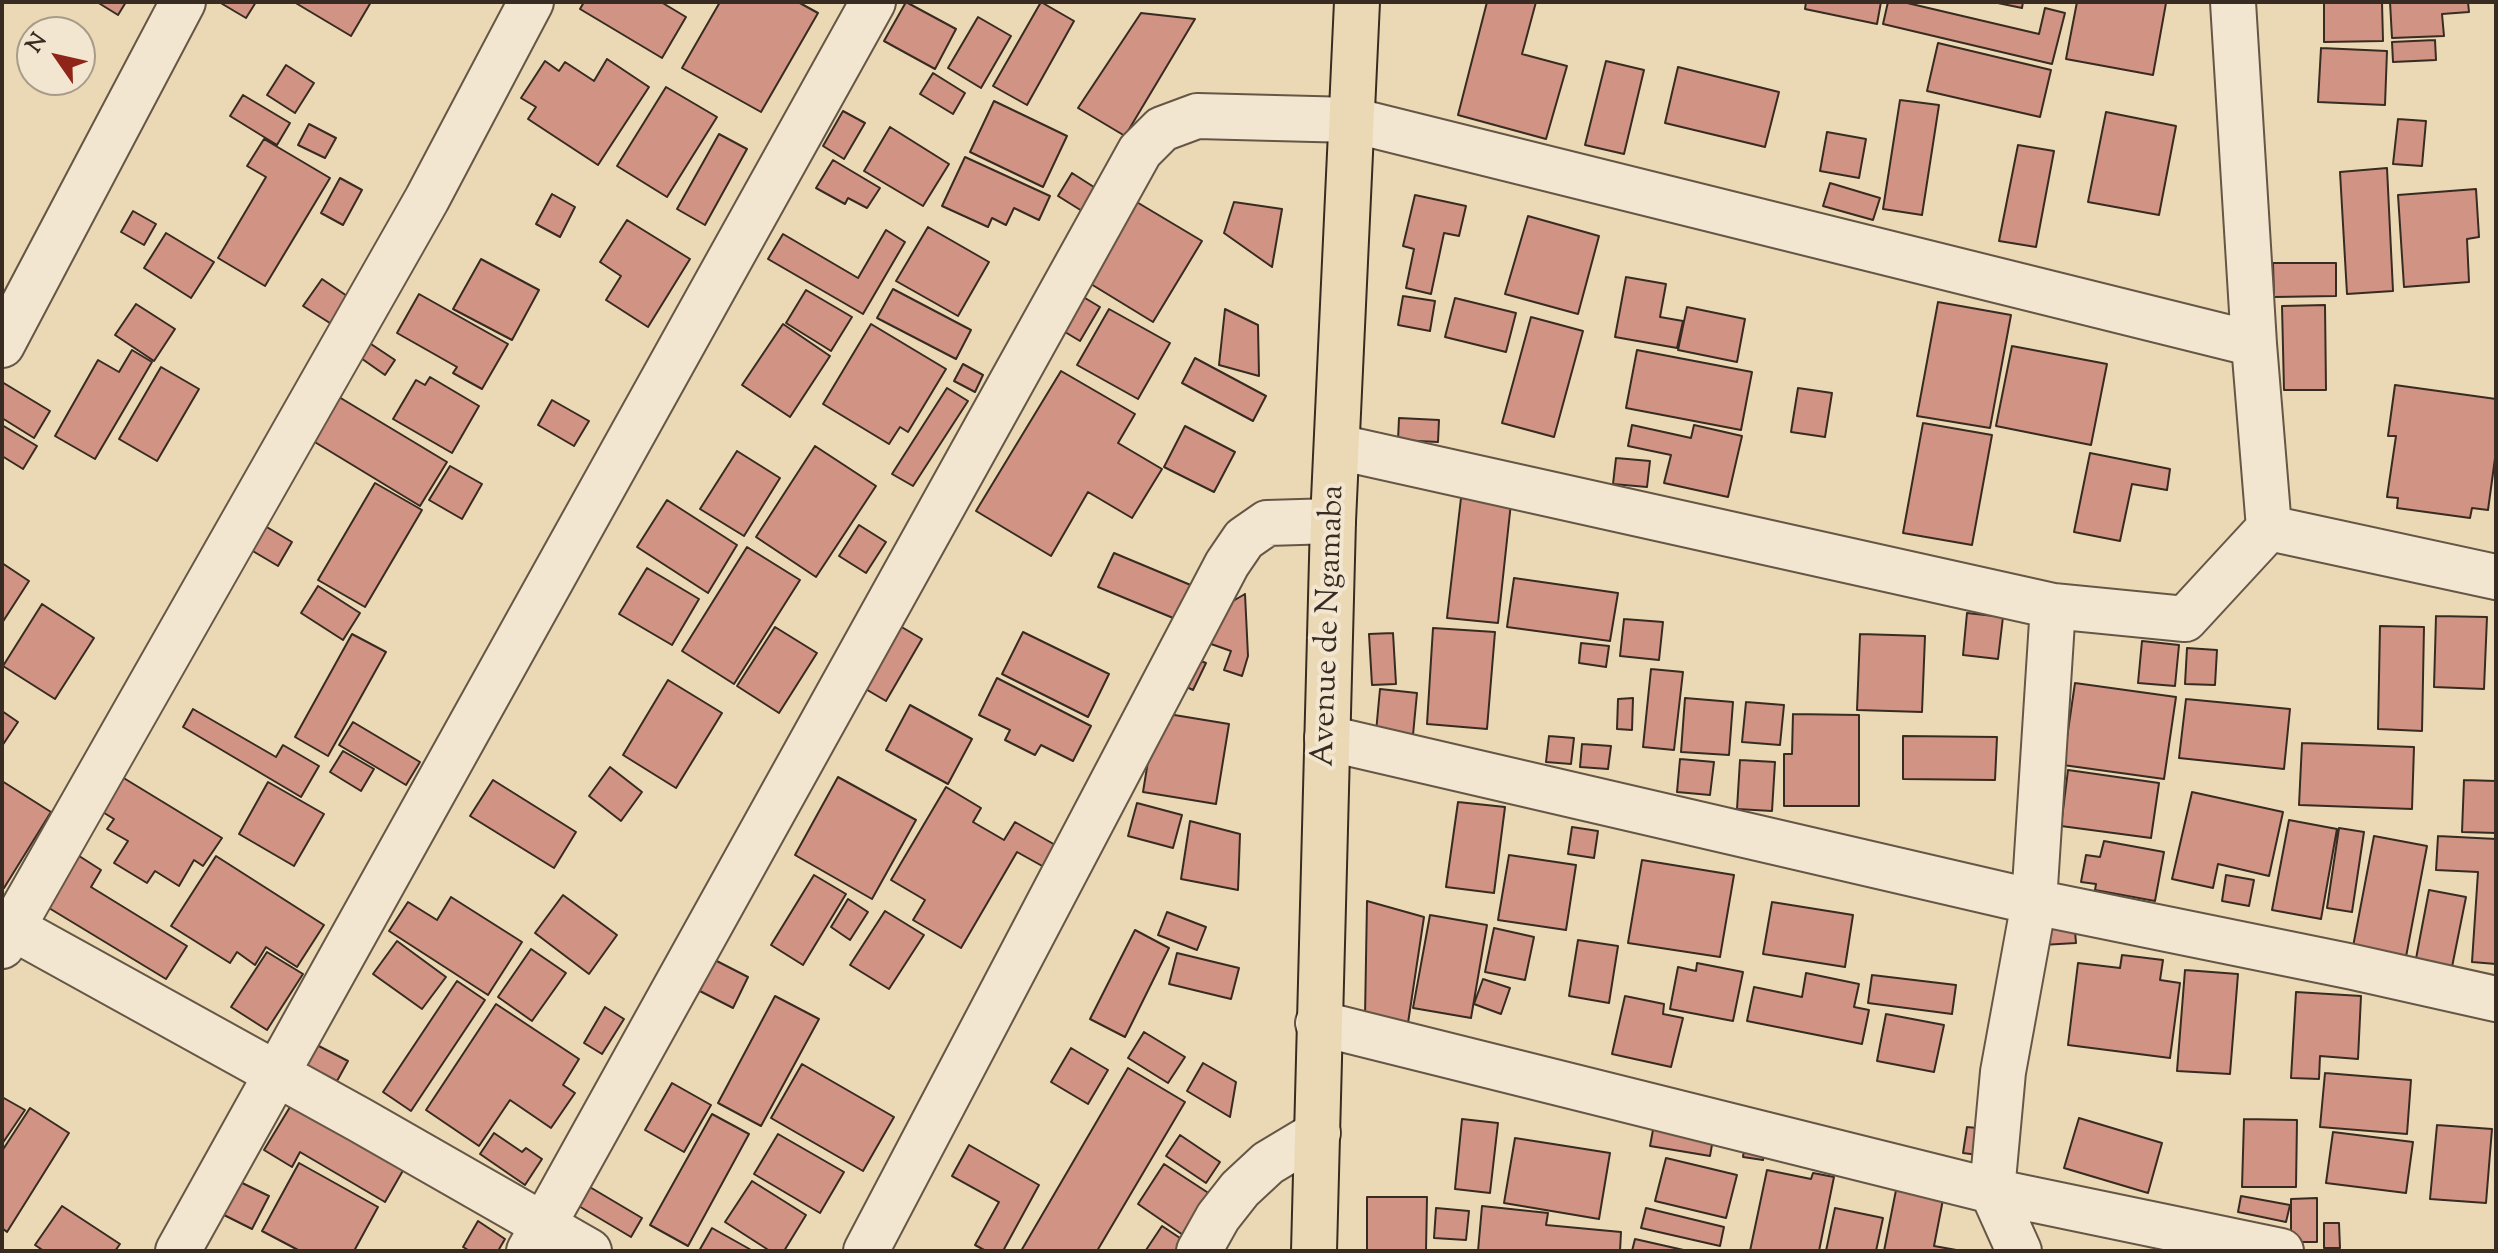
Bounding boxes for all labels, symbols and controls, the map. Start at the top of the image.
north arrow [16,16,96,96]
text: N [20,27,56,60]
street label: Avenue de Ngamaba [1307,485,1355,767]

